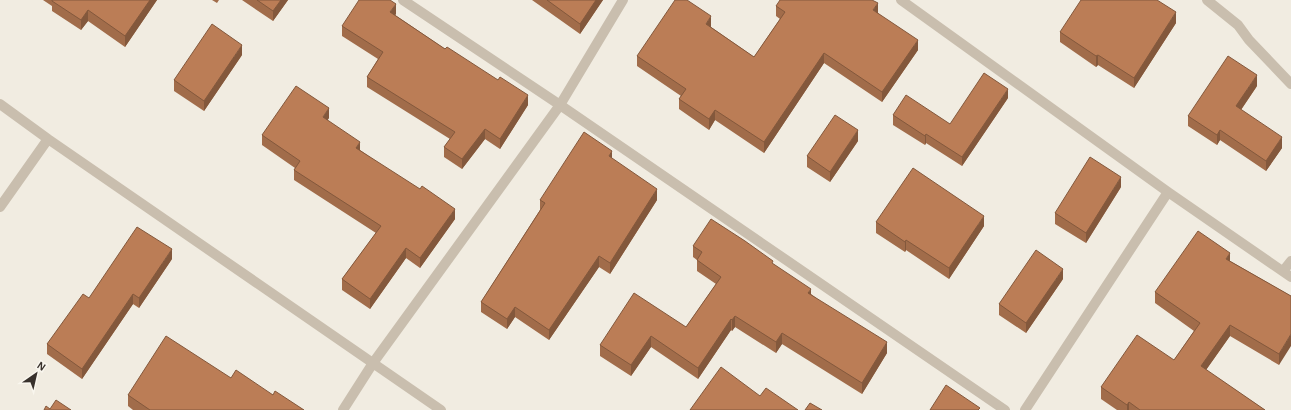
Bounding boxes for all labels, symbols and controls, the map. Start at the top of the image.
north arrow [16,354,56,394]
text: N [35,359,48,373]

